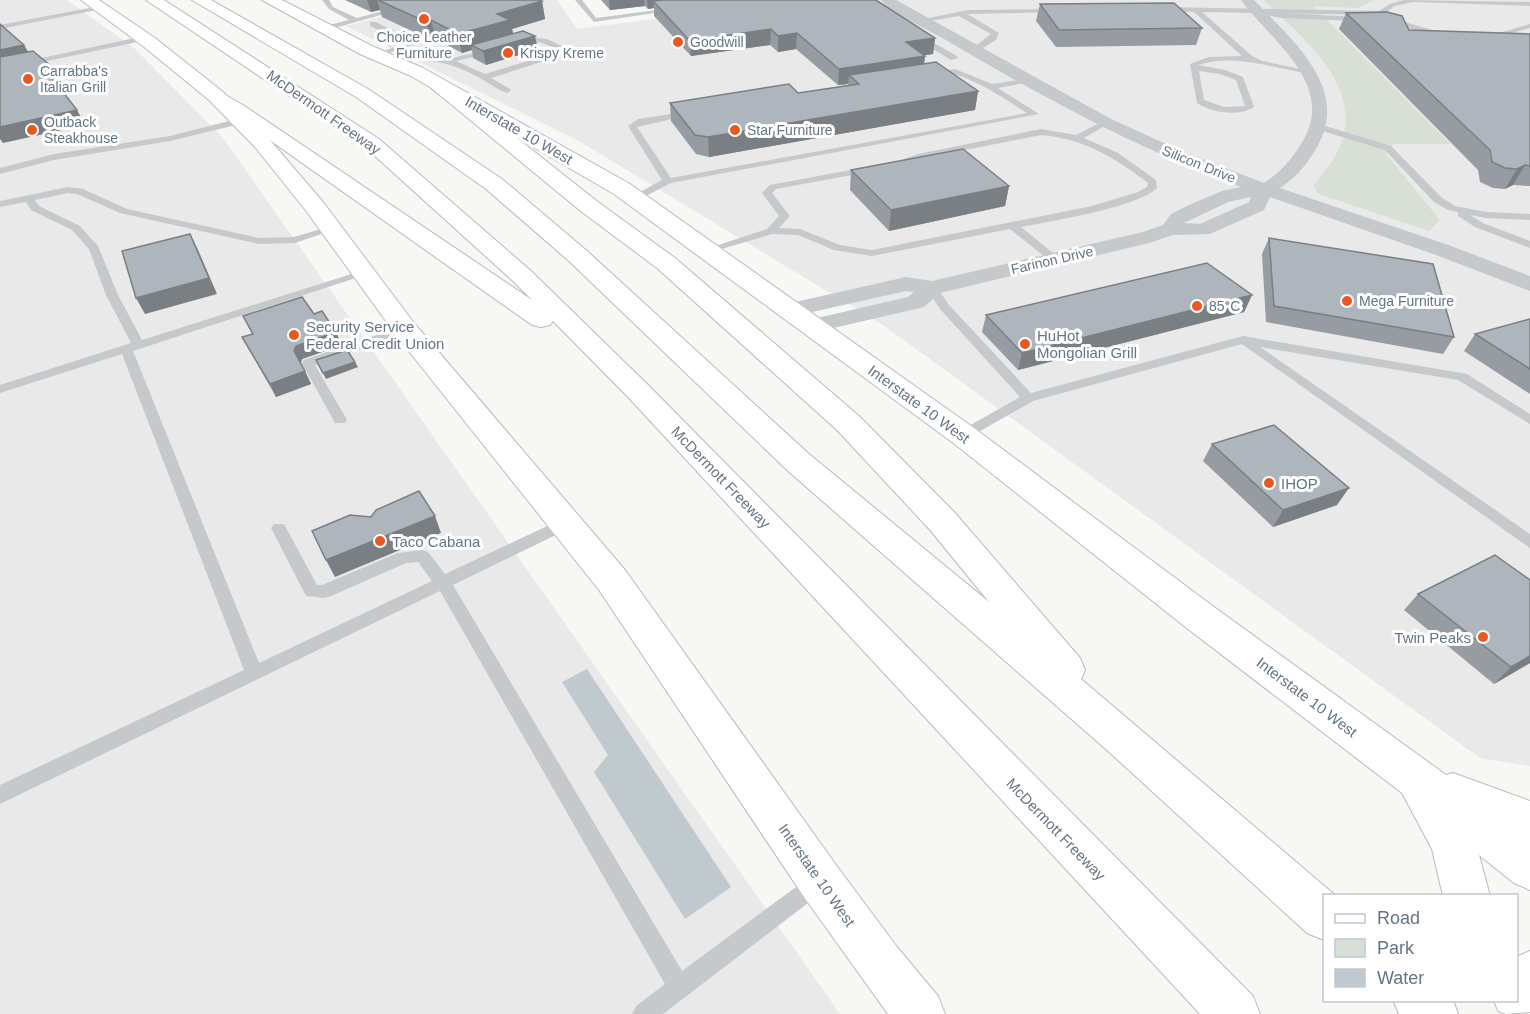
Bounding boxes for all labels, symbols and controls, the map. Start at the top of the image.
marker: Choice Leather Furniture [417,12,431,26]
place label: Choice Leather Furniture [377,29,472,61]
place label: Goodwill [690,34,744,50]
marker: Goodwill [671,35,685,49]
place label: Krispy Kreme [520,45,604,61]
marker: Krispy Kreme [501,46,515,60]
place label: Carrabba's Italian Grill [40,63,108,95]
street label: McDermott Freeway [264,66,385,158]
marker: Carrabba's Italian Grill [21,72,35,86]
street label: Interstate 10 West [462,92,577,168]
place label: Outback Steakhouse [44,114,118,146]
place label: Star Furniture [747,122,833,138]
marker: Outback Steakhouse [25,123,39,137]
marker: Star Furniture [728,123,742,137]
street label: Silicon Drive [1160,142,1238,186]
street label: Farinon Drive [1009,243,1095,277]
place label: Mega Furniture [1359,293,1454,309]
marker: Mega Furniture [1340,294,1354,308]
place label: 85°C [1209,298,1240,314]
marker: 85°C [1190,299,1204,313]
place label: Security Service Federal Credit Union [306,318,444,352]
place label: HuHot Mongolian Grill [1037,327,1137,361]
marker: Security Service Federal Credit Union [287,328,301,342]
marker: HuHot Mongolian Grill [1018,337,1032,351]
street label: Interstate 10 West [865,361,974,447]
street label: McDermott Freeway [668,423,774,532]
place label: IHOP [1281,475,1318,492]
marker: IHOP [1262,476,1276,490]
place label: Taco Cabana [392,533,481,550]
marker: Taco Cabana [373,534,387,548]
place label: Twin Peaks [1394,629,1471,646]
marker: Twin Peaks [1476,630,1490,644]
street label: Interstate 10 West [1253,654,1361,741]
street label: McDermott Freeway [1003,775,1109,884]
street label: Interstate 10 West [775,820,859,930]
legend [1323,894,1518,1002]
text: Road [1377,908,1420,928]
text: Park [1377,938,1415,958]
text: Water [1377,968,1424,988]

